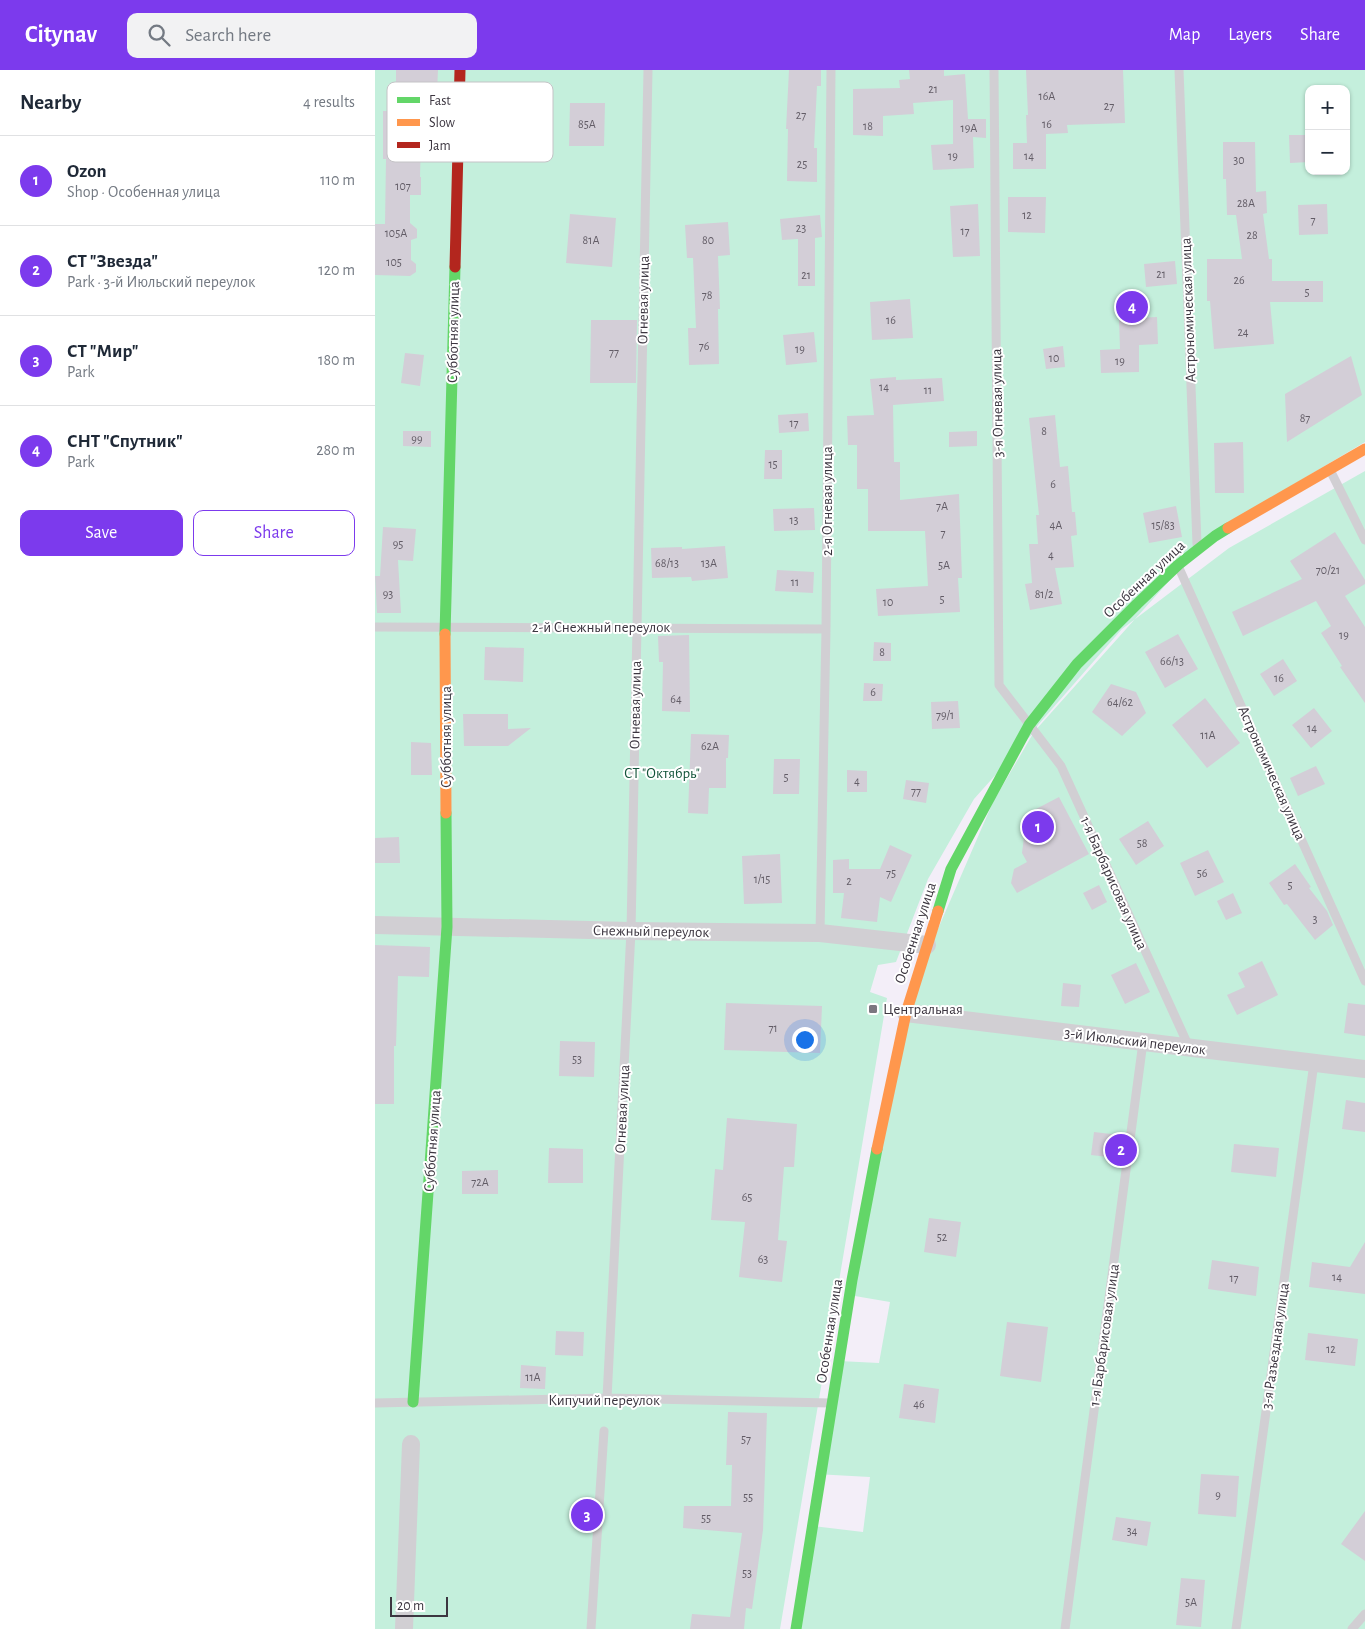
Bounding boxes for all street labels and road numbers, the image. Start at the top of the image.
street label: Астрономическая улица [1178,237,1199,383]
street label: Огневая улица [635,255,652,345]
street label: Субботняя улица [445,281,462,383]
street label: 3-я Огневая улица [989,348,1006,458]
street label: 2-я Огневая улица [820,446,835,556]
street label: Особенная улица [1101,538,1188,621]
street label: 2-й Снежный переулок [532,620,670,635]
street label: Огневая улица [627,660,644,750]
street label: Субботняя улица [439,686,454,788]
street label: Астрономическая улица [1235,704,1308,843]
street label: 1-я Барбарисовая улица [1077,814,1150,952]
street label: Особенная улица [892,880,939,986]
street label: Снежный переулок [593,923,709,940]
street label: 3-й Июльский переулок [1063,1025,1207,1058]
street label: Огневая улица [613,1064,632,1154]
street label: Субботняя улица [421,1089,444,1192]
street label: 1-я Барбарисовая улица [1087,1263,1122,1407]
street label: Особенная улица [814,1278,845,1384]
street label: 3-я Разъездная улица [1259,1282,1292,1410]
street label: Кипучий переулок [548,1393,660,1408]

